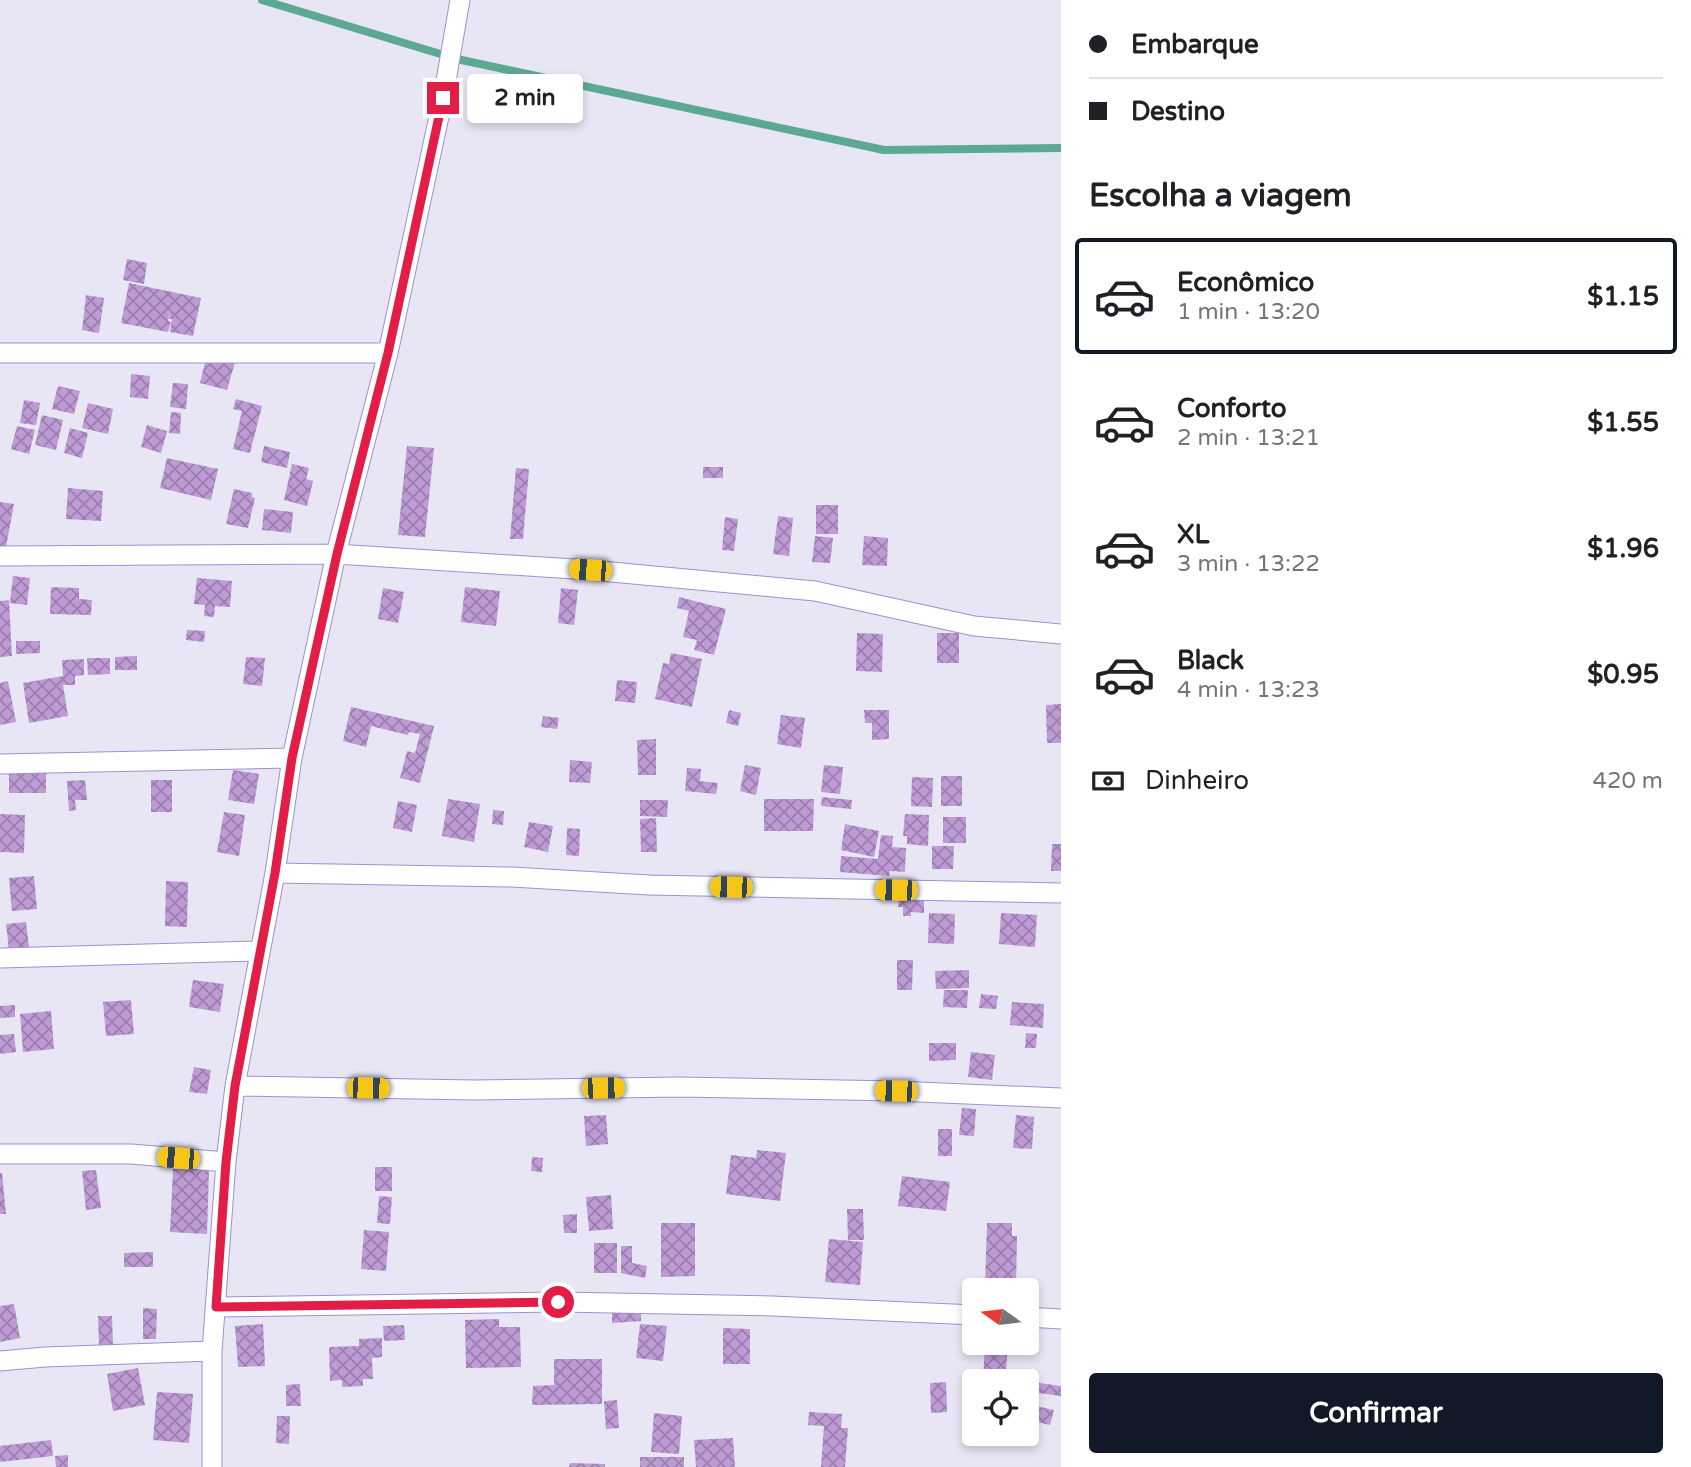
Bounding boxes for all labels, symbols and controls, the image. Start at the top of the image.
text: Embarque [1131,29,1259,60]
callout: 2 min [467,74,583,122]
route end [427,82,459,114]
text: 2 min [494,84,556,112]
text: Destino [1131,96,1225,127]
text: Escolha a viagem [1089,177,1352,215]
icon: car [1093,265,1156,328]
text: Econômico [1177,267,1314,298]
text: $1.15 [1587,281,1659,312]
text: 1 min · 13:20 [1177,298,1320,326]
icon: car [1093,391,1156,454]
text: Conforto [1177,393,1286,424]
text: $1.55 [1587,407,1659,438]
text: 2 min · 13:21 [1177,424,1320,452]
icon: car [1093,517,1156,580]
text: XL [1177,519,1209,550]
text: $1.96 [1587,533,1659,564]
text: 3 min · 13:22 [1177,550,1320,578]
car [569,558,612,582]
icon: car [1093,643,1156,706]
text: Black [1177,645,1244,676]
text: $0.95 [1587,659,1659,690]
text: 4 min · 13:23 [1177,676,1320,704]
icon: cash [1089,762,1127,800]
text: Dinheiro [1145,765,1249,796]
text: 420 m [1593,767,1663,795]
car [710,876,753,898]
car [875,879,918,901]
car [347,1077,390,1099]
car [582,1077,625,1099]
car [875,1080,918,1102]
car [157,1146,200,1170]
north arrow [962,1278,1040,1354]
map controls [962,1278,1039,1446]
route start [542,1286,574,1318]
button: locate [962,1369,1039,1446]
button: Confirmar [1089,1373,1663,1453]

